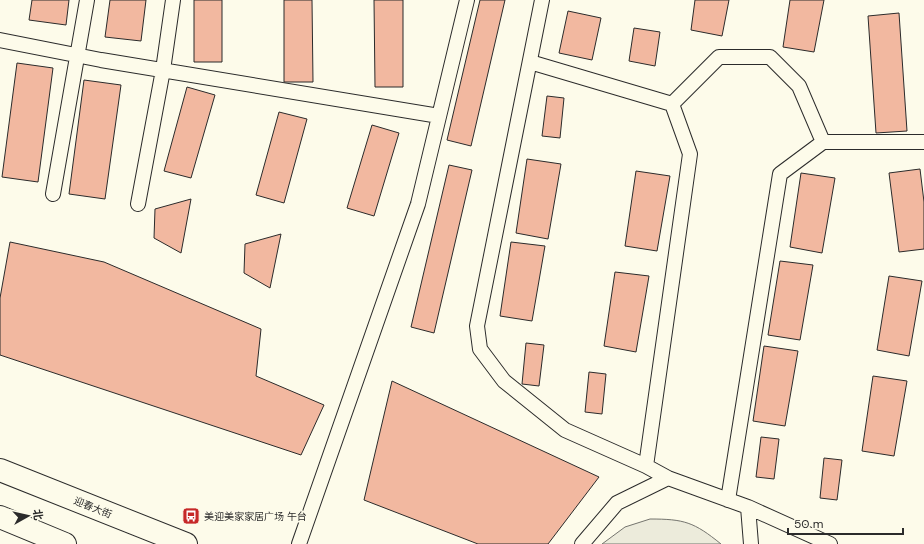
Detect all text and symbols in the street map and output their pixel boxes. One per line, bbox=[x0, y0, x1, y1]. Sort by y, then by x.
street label: 迎春大街 bbox=[72, 494, 114, 521]
north arrow bbox=[8, 496, 48, 536]
bus stop icon: 美迎美家家居广场 午台 bbox=[181, 506, 201, 526]
text: 北 bbox=[30, 508, 46, 521]
place label: 美迎美家家居广场 午台 bbox=[204, 510, 307, 523]
scale bar bbox=[788, 510, 903, 536]
text: 50 m bbox=[794, 516, 823, 532]

